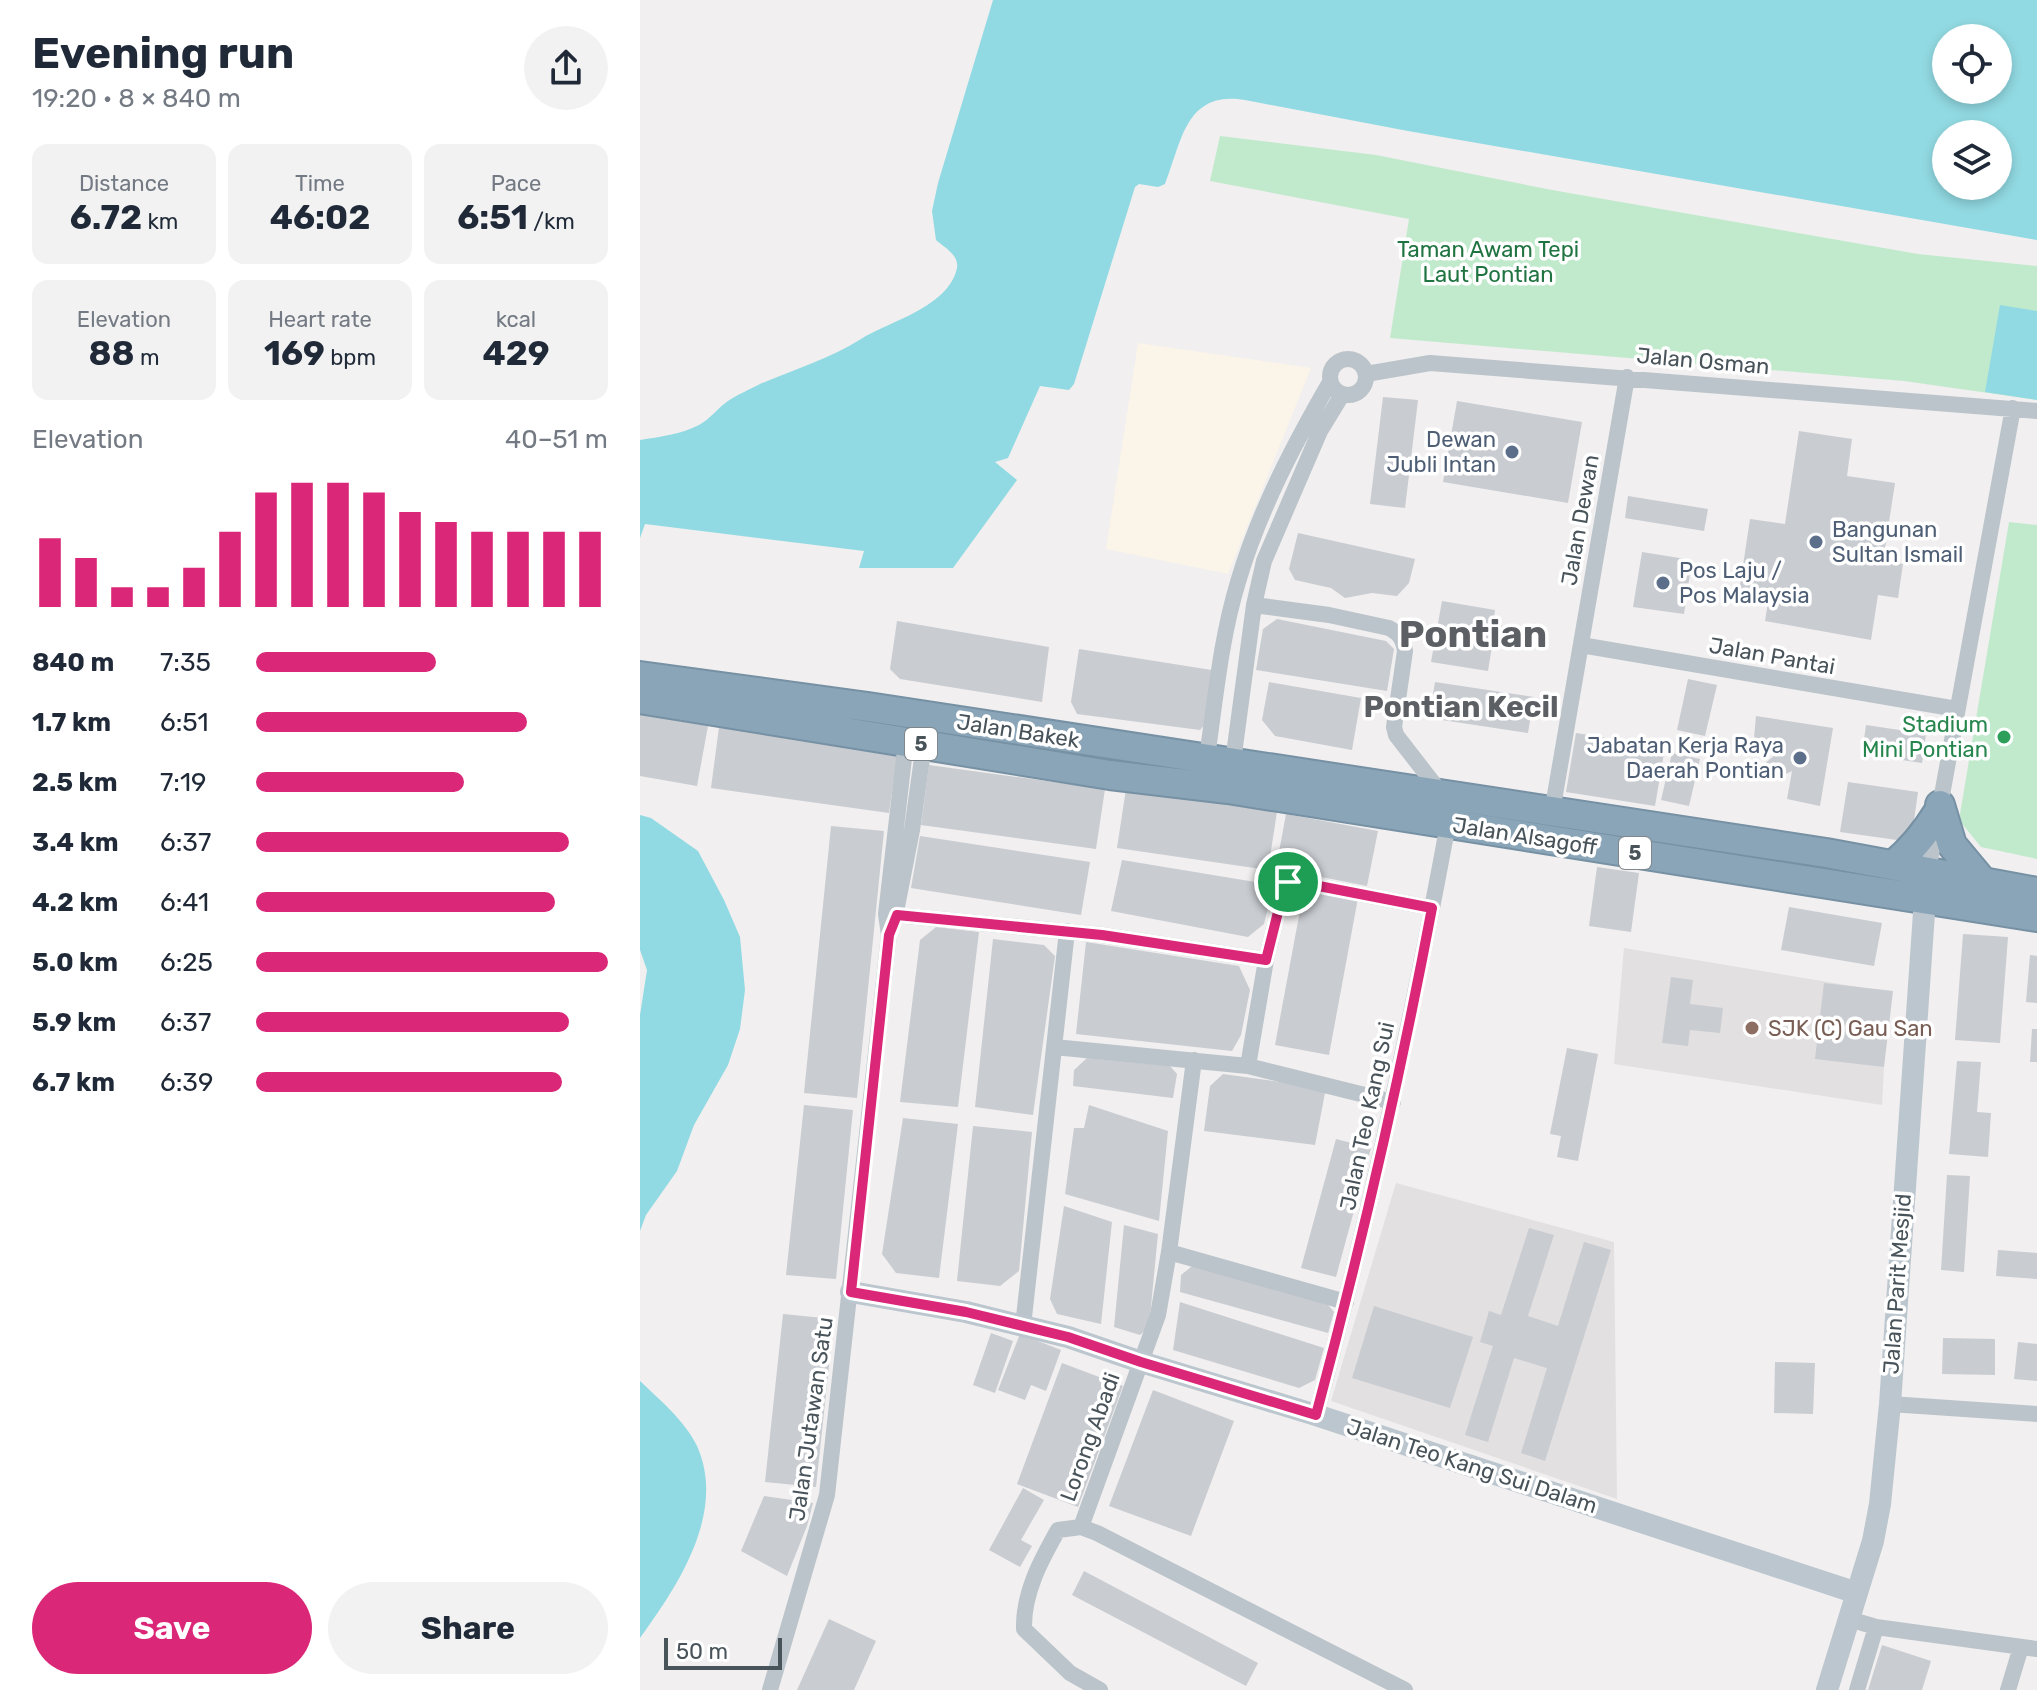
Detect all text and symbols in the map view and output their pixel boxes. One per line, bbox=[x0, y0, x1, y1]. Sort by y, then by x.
map controls bbox=[1932, 24, 2012, 200]
button: locate bbox=[1932, 24, 2012, 104]
button: share bbox=[524, 26, 608, 110]
text: Evening run bbox=[32, 27, 294, 79]
text: 19:20 · 8 × 840 m bbox=[32, 83, 241, 114]
button: layers bbox=[1932, 120, 2012, 200]
text: Distance bbox=[79, 170, 169, 197]
text: Time bbox=[295, 170, 345, 197]
text: Pace bbox=[491, 170, 541, 197]
text: 6.72 bbox=[70, 197, 142, 238]
text: 46:02 bbox=[270, 197, 370, 238]
text: 6:51 bbox=[457, 197, 528, 238]
text: km bbox=[142, 208, 178, 235]
text: /km bbox=[528, 208, 575, 235]
park label: Taman Awam Tepi Laut Pontian bbox=[1397, 236, 1579, 288]
text: Elevation bbox=[77, 306, 171, 333]
text: Heart rate bbox=[268, 306, 372, 333]
text: kcal bbox=[496, 306, 536, 333]
text: 88 bbox=[89, 333, 135, 374]
text: 169 bbox=[264, 333, 325, 374]
text: 429 bbox=[482, 333, 550, 374]
street label: Jalan Osman bbox=[1635, 342, 1771, 380]
text: m bbox=[135, 344, 160, 371]
text: bpm bbox=[325, 344, 376, 371]
text: Elevation bbox=[32, 424, 143, 455]
text: 40–51 m bbox=[505, 424, 608, 455]
place label: Dewan Jubli Intan bbox=[1386, 426, 1496, 478]
marker: Dewan Jubli Intan bbox=[1503, 443, 1521, 461]
street label: Jalan Dewan bbox=[1555, 453, 1605, 587]
place label: Bangunan Sultan Ismail bbox=[1832, 516, 1963, 568]
marker: Bangunan Sultan Ismail bbox=[1807, 533, 1825, 551]
place label: Pos Laju / Pos Malaysia bbox=[1679, 557, 1810, 609]
marker: Pos Laju / Pos Malaysia bbox=[1654, 574, 1672, 592]
district label: Pontian bbox=[1399, 611, 1547, 657]
street label: Jalan Pantai bbox=[1707, 632, 1837, 680]
text: 840 m bbox=[32, 647, 114, 678]
text: 7:35 bbox=[160, 647, 211, 678]
district label: Pontian Kecil bbox=[1363, 689, 1559, 725]
text: 1.7 km bbox=[32, 707, 111, 738]
text: 6:51 bbox=[160, 707, 209, 738]
street label: Jalan Bakek bbox=[955, 708, 1082, 754]
place label: Stadium Mini Pontian bbox=[1862, 711, 1988, 763]
road number: 5 bbox=[905, 728, 937, 760]
marker: Stadium Mini Pontian bbox=[1995, 728, 2013, 746]
place label: Jabatan Kerja Raya Daerah Pontian bbox=[1587, 732, 1784, 784]
marker: Jabatan Kerja Raya Daerah Pontian bbox=[1791, 749, 1809, 767]
text: 2.5 km bbox=[32, 767, 118, 798]
text: 7:19 bbox=[160, 767, 207, 798]
street label: Jalan Alsagoff bbox=[1451, 811, 1600, 861]
text: 3.4 km bbox=[32, 827, 119, 858]
text: 6:37 bbox=[160, 827, 211, 858]
road number: 5 bbox=[1619, 837, 1651, 869]
pin bbox=[1254, 848, 1322, 916]
icon: arrive bbox=[1266, 860, 1310, 904]
text: 4.2 km bbox=[32, 887, 118, 918]
text: 6:41 bbox=[160, 887, 209, 918]
text: 5.0 km bbox=[32, 947, 118, 978]
text: 6:25 bbox=[160, 947, 213, 978]
text: 5.9 km bbox=[32, 1007, 116, 1038]
text: 6:37 bbox=[160, 1007, 211, 1038]
place label: SJK (C) Gau San bbox=[1768, 1015, 1933, 1042]
street label: Jalan Teo Kang Sui bbox=[1334, 1019, 1400, 1213]
marker: SJK (C) Gau San bbox=[1743, 1019, 1761, 1037]
text: 6.7 km bbox=[32, 1067, 115, 1098]
text: 6:39 bbox=[160, 1067, 213, 1098]
street label: Jalan Parit Mesjid bbox=[1877, 1193, 1917, 1375]
street label: Jalan Jutawan Satu bbox=[783, 1315, 839, 1523]
street label: Lorong Abadi bbox=[1054, 1369, 1126, 1505]
street label: Jalan Teo Kang Sui Dalam bbox=[1343, 1413, 1601, 1519]
button: Save bbox=[32, 1582, 312, 1674]
button: Share bbox=[328, 1582, 608, 1674]
scale bar bbox=[664, 1634, 782, 1670]
text: 50 m bbox=[676, 1638, 728, 1665]

